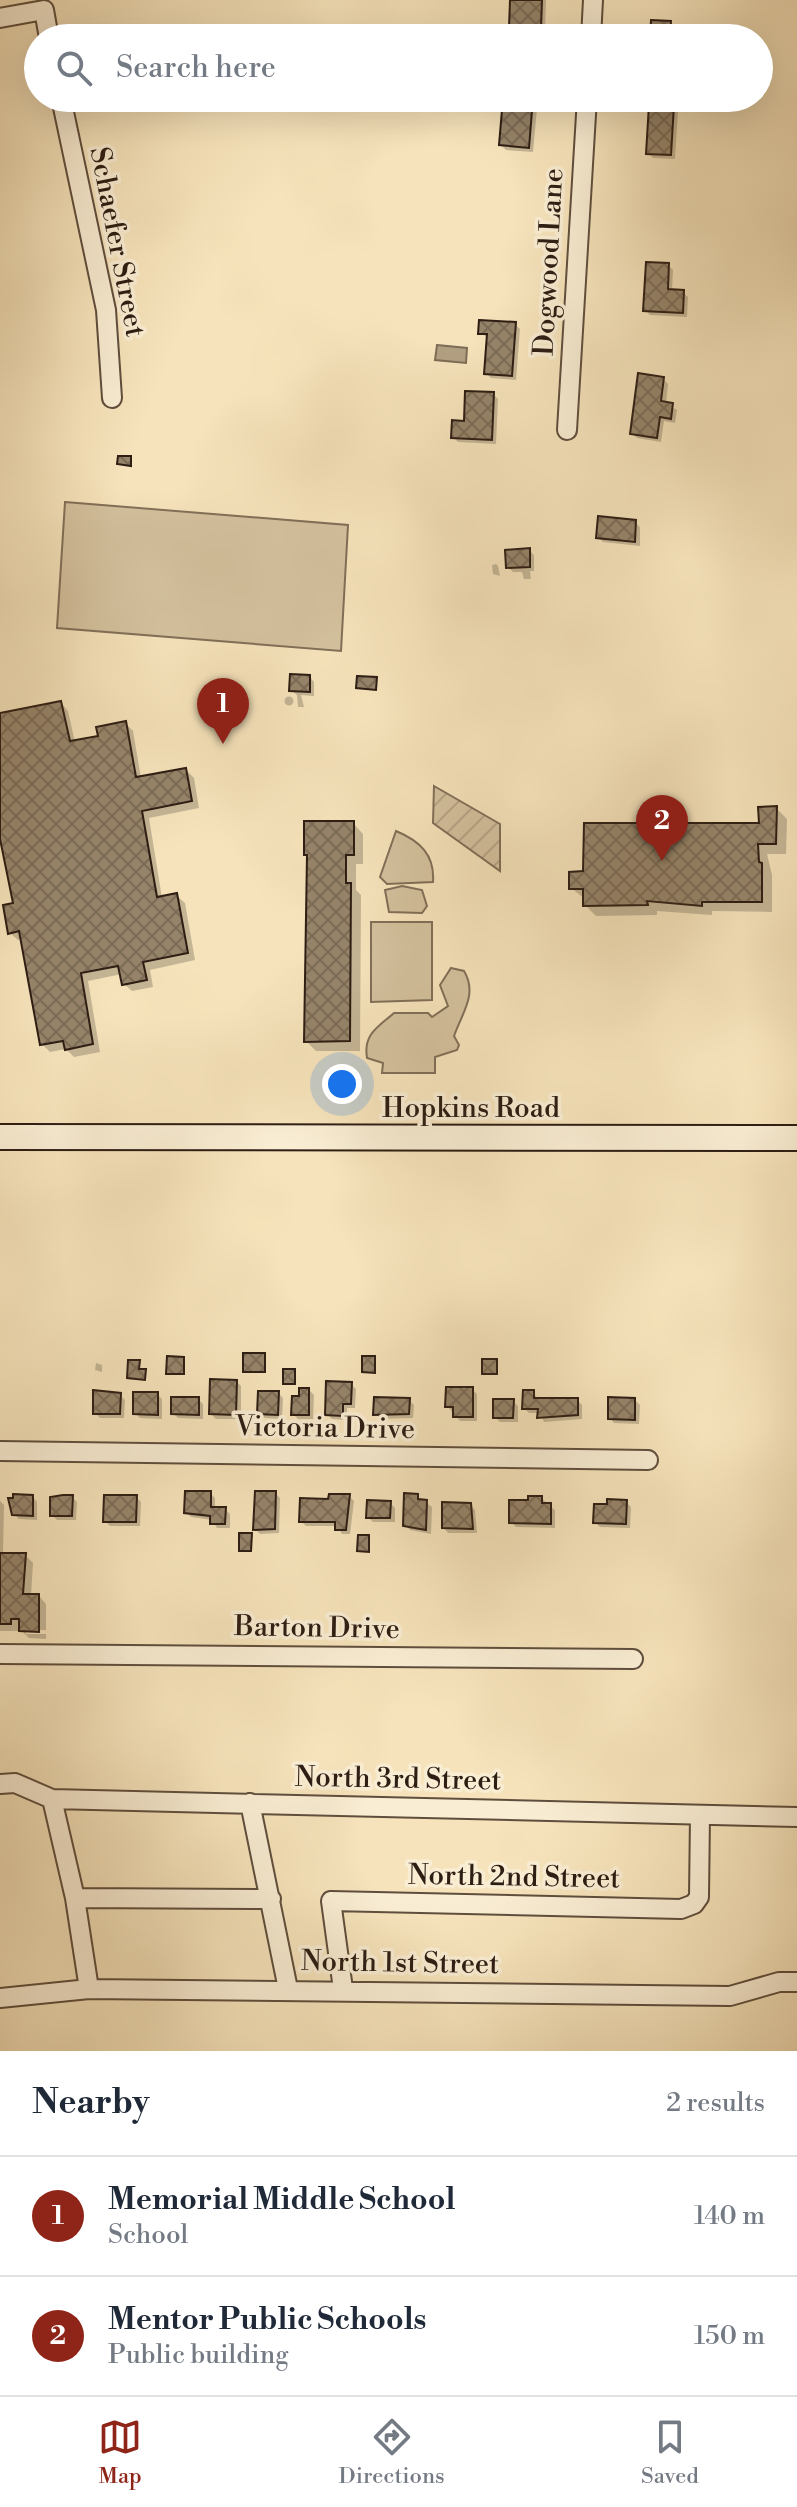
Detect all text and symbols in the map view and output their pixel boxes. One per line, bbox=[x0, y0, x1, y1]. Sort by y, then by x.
search box bbox=[24, 24, 773, 112]
icon: search bbox=[52, 46, 96, 90]
text: Search here bbox=[116, 49, 276, 87]
street label: Schaefer Street bbox=[81, 144, 153, 340]
street label: Dogwood Lane bbox=[527, 167, 571, 357]
pin: 1 bbox=[197, 678, 249, 744]
pin: 2 bbox=[636, 795, 688, 861]
your location bbox=[322, 1064, 362, 1104]
street label: Hopkins Road bbox=[382, 1091, 560, 1126]
street label: Victoria Drive bbox=[234, 1409, 415, 1447]
street label: Barton Drive bbox=[233, 1609, 400, 1647]
street label: North 3rd Street bbox=[294, 1760, 502, 1798]
street label: North 2nd Street bbox=[408, 1858, 620, 1896]
street label: North 1st Street bbox=[301, 1944, 499, 1982]
text: Nearby bbox=[32, 2082, 150, 2124]
text: 2 results bbox=[666, 2087, 765, 2119]
text: Memorial Middle School bbox=[108, 2181, 455, 2219]
text: 1 bbox=[52, 2200, 64, 2232]
text: 140 m bbox=[694, 2200, 765, 2232]
text: School bbox=[108, 2219, 188, 2251]
text: Mentor Public Schools bbox=[108, 2301, 426, 2339]
text: 2 bbox=[50, 2320, 66, 2352]
text: 150 m bbox=[694, 2320, 765, 2352]
text: Public building bbox=[108, 2339, 289, 2371]
tab: Map bbox=[98, 2415, 142, 2490]
tab: Directions bbox=[339, 2415, 445, 2490]
tab: Saved bbox=[641, 2415, 699, 2490]

